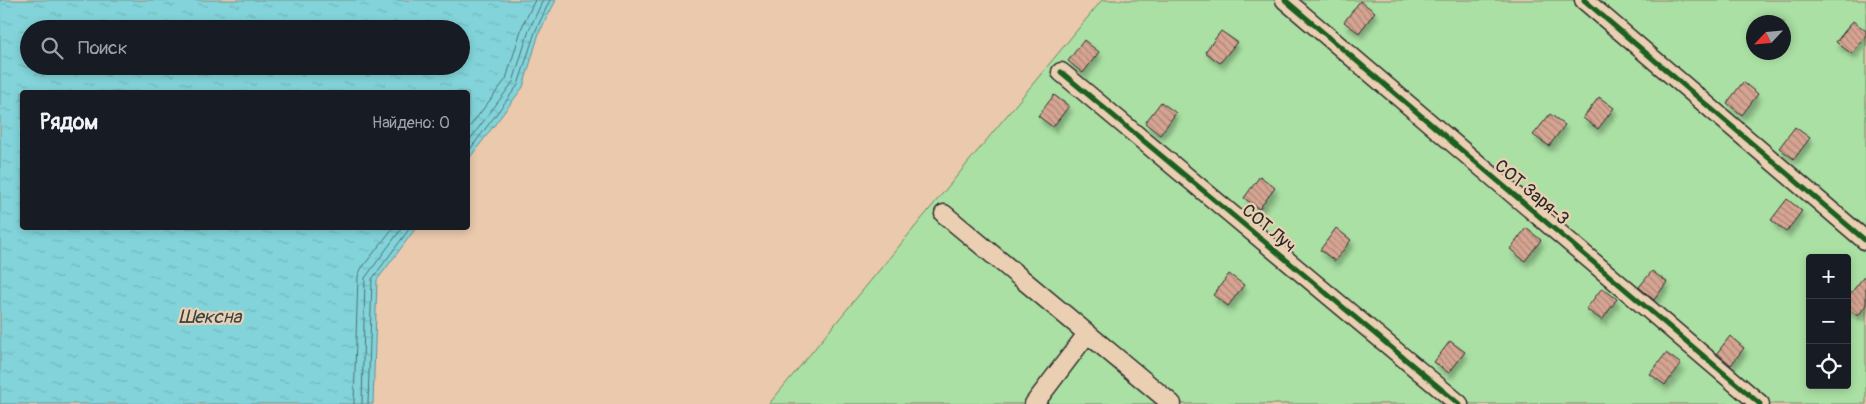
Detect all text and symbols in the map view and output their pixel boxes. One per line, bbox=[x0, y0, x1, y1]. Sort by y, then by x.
north arrow bbox=[1746, 15, 1791, 60]
search box bbox=[20, 20, 470, 75]
icon: search bbox=[38, 34, 66, 62]
text: Поиск bbox=[78, 36, 128, 60]
text: Рядом bbox=[40, 109, 98, 136]
text: Найдено: 0 bbox=[372, 113, 450, 133]
street label: СОТ Заря-3 bbox=[1490, 155, 1574, 230]
street label: СОТ Луч bbox=[1237, 199, 1301, 258]
map controls bbox=[1806, 254, 1851, 389]
button: + bbox=[1806, 254, 1851, 299]
button: − bbox=[1806, 299, 1851, 344]
water label: Шексна bbox=[179, 305, 243, 329]
button: locate bbox=[1806, 344, 1851, 389]

